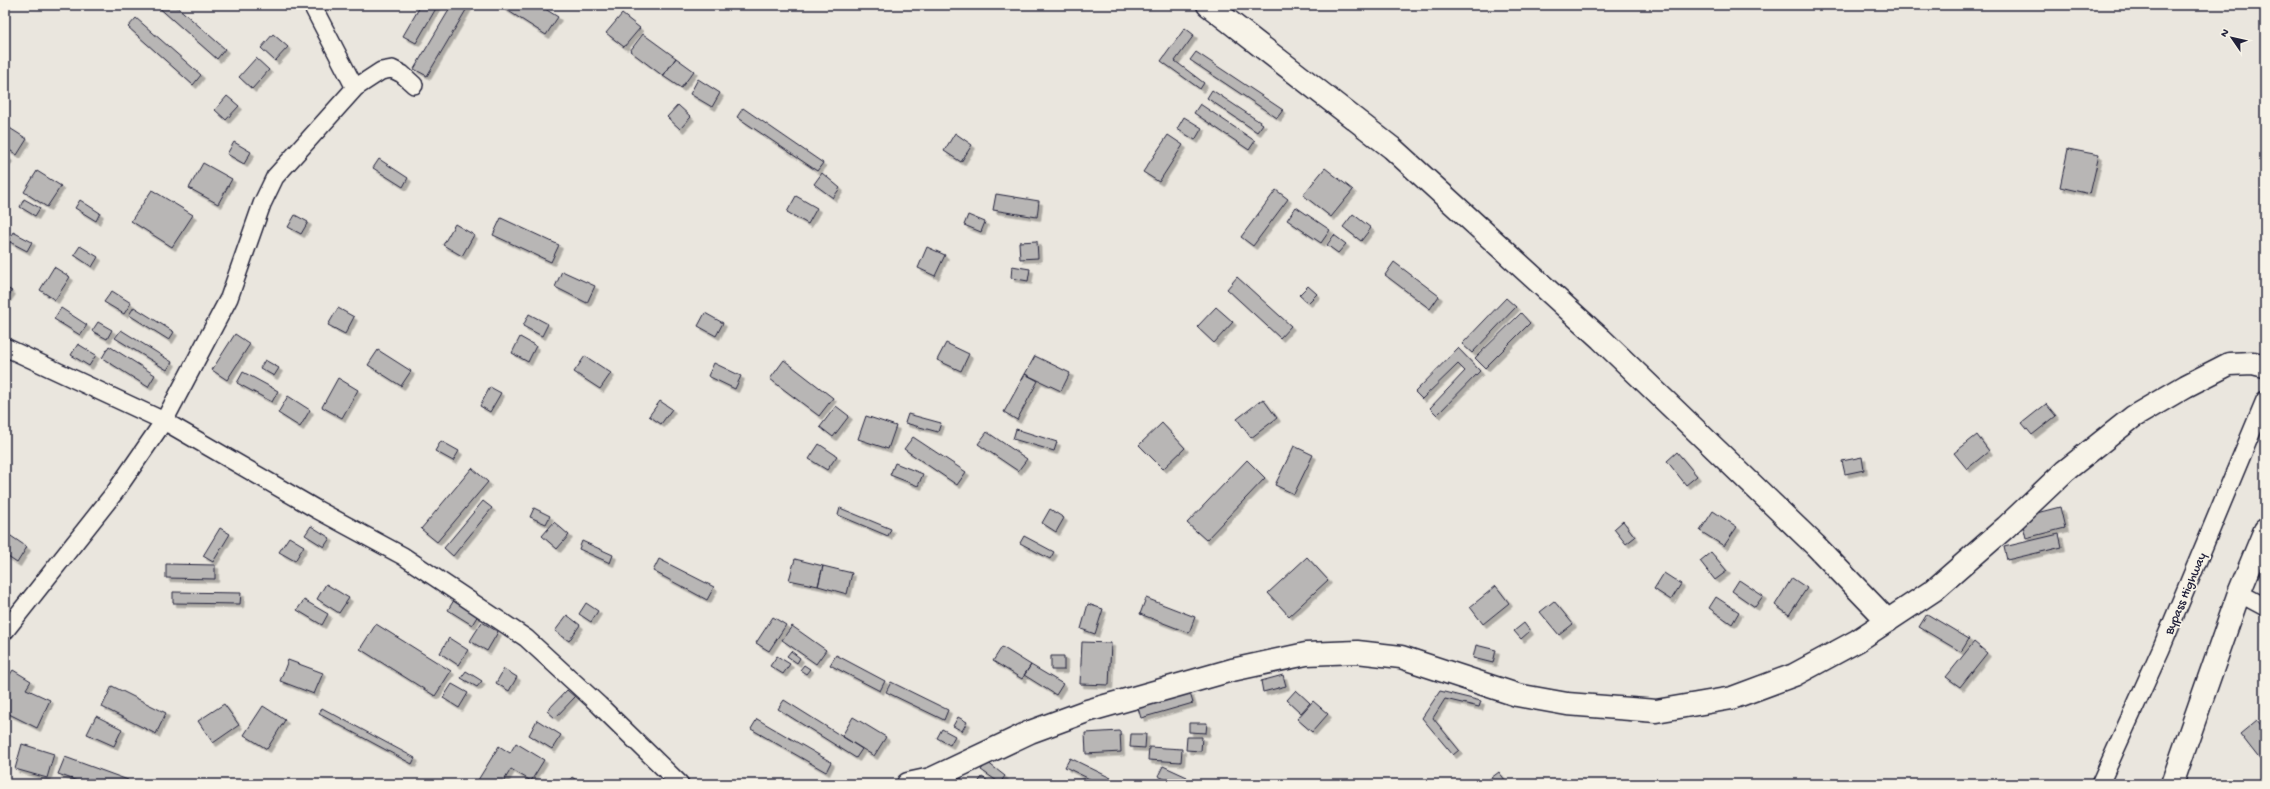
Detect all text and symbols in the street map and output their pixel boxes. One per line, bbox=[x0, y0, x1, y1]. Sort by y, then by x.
north arrow bbox=[2212, 18, 2252, 58]
text: N bbox=[2218, 27, 2232, 40]
street label: Bypass Highway bbox=[2162, 550, 2211, 638]

